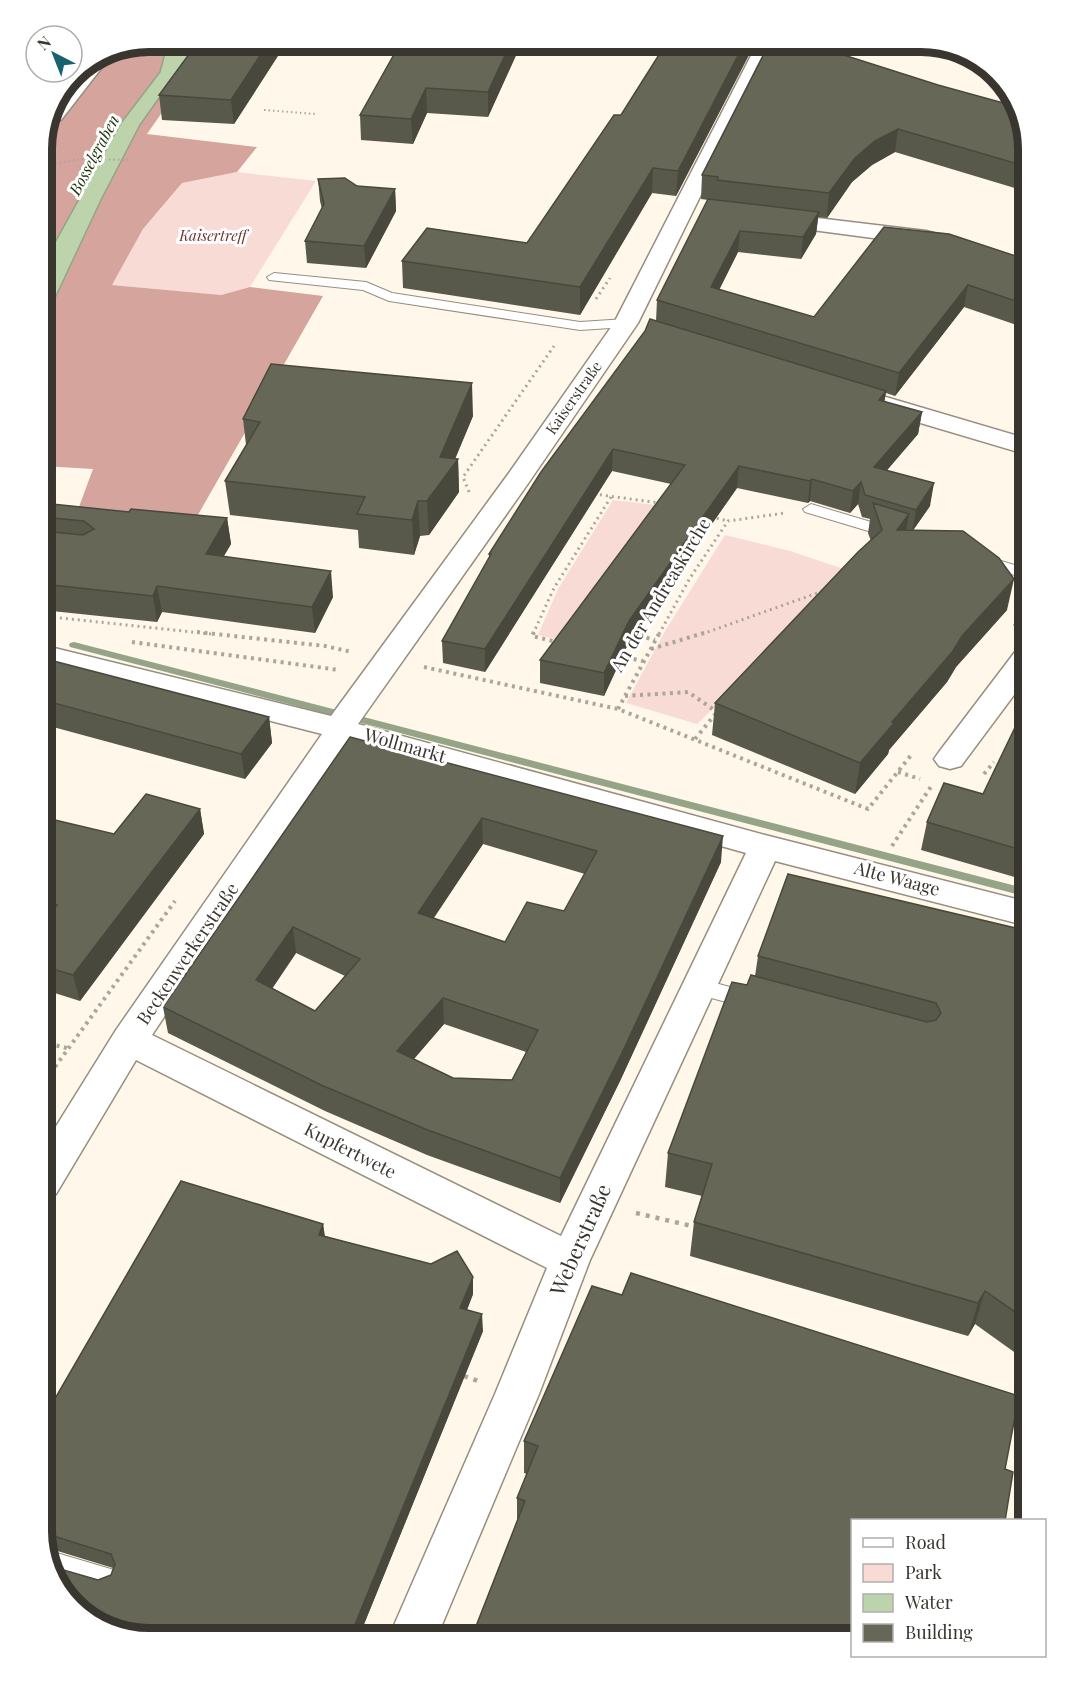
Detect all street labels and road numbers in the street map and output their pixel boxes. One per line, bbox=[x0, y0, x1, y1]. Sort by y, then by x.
street label: Kaiserstraße bbox=[541, 357, 606, 438]
street label: An der Andreaskirche bbox=[604, 513, 716, 677]
street label: Wollmarkt bbox=[361, 722, 450, 768]
street label: Alte Waage bbox=[851, 855, 943, 901]
street label: Beckenwerkerstraße bbox=[131, 878, 244, 1029]
street label: Kupfertwete bbox=[300, 1117, 401, 1184]
street label: Weberstraße bbox=[542, 1179, 616, 1300]

